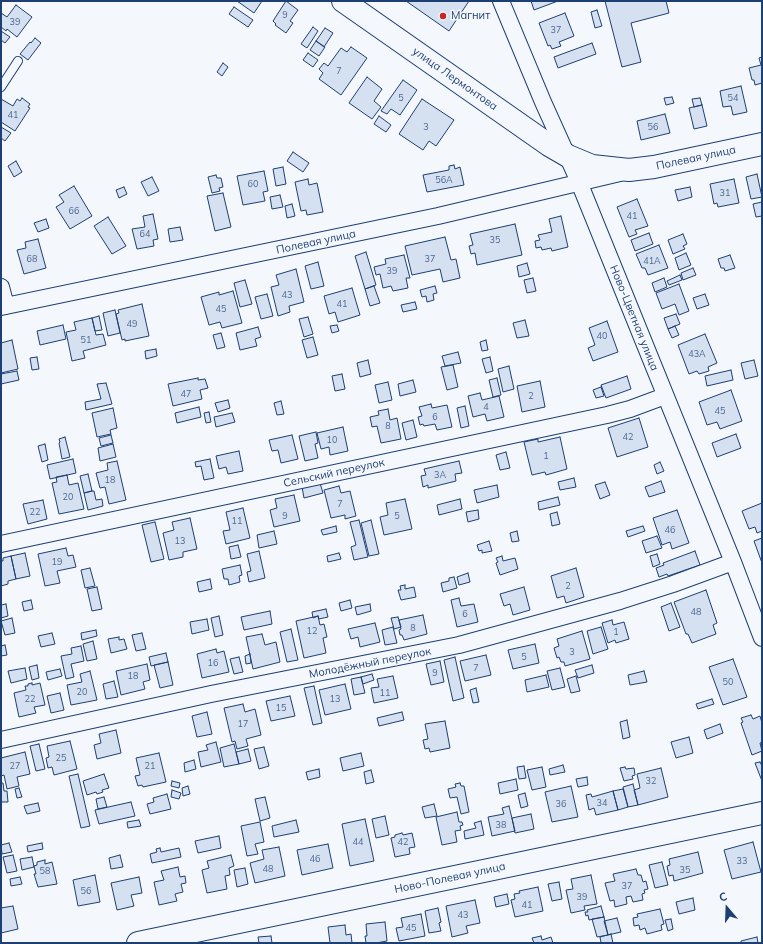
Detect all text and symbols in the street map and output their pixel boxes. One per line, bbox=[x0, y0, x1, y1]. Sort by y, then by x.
place label: Магнит bbox=[451, 9, 490, 23]
house number: 9 bbox=[282, 10, 288, 20]
marker: Магнит bbox=[438, 11, 448, 21]
house number: 39 bbox=[10, 17, 20, 27]
house number: 37 bbox=[551, 25, 561, 35]
street label: улица Лермонтова bbox=[410, 45, 500, 113]
house number: 7 bbox=[336, 66, 342, 76]
house number: 5 bbox=[398, 93, 404, 103]
house number: 54 bbox=[728, 93, 738, 103]
house number: 41 bbox=[8, 110, 18, 120]
house number: 3 bbox=[423, 122, 429, 132]
house number: 56 bbox=[648, 122, 658, 132]
street label: Полевая улица bbox=[655, 143, 737, 173]
house number: 56А bbox=[435, 175, 453, 185]
house number: 60 bbox=[248, 179, 258, 189]
house number: 31 bbox=[720, 188, 730, 198]
house number: 66 bbox=[69, 206, 79, 216]
house number: 41 bbox=[627, 211, 637, 221]
street label: Полевая улица bbox=[275, 227, 357, 257]
house number: 64 bbox=[140, 229, 150, 239]
house number: 35 bbox=[490, 235, 500, 245]
house number: 68 bbox=[27, 254, 37, 264]
house number: 37 bbox=[425, 254, 435, 264]
house number: 41А bbox=[643, 256, 661, 266]
street label: Ново-Цветная улица bbox=[607, 263, 661, 373]
house number: 39 bbox=[387, 266, 397, 276]
house number: 43 bbox=[282, 290, 292, 300]
house number: 41 bbox=[337, 299, 347, 309]
house number: 45 bbox=[216, 304, 226, 314]
house number: 49 bbox=[127, 319, 137, 329]
house number: 40 bbox=[597, 331, 607, 341]
house number: 51 bbox=[81, 335, 91, 345]
house number: 43А bbox=[688, 349, 706, 359]
house number: 47 bbox=[181, 389, 191, 399]
house number: 2 bbox=[528, 391, 534, 401]
house number: 4 bbox=[483, 402, 489, 412]
house number: 45 bbox=[715, 406, 725, 416]
house number: 6 bbox=[432, 412, 438, 422]
house number: 8 bbox=[385, 421, 391, 431]
house number: 42 bbox=[623, 432, 633, 442]
house number: 10 bbox=[327, 435, 337, 445]
house number: 1 bbox=[543, 451, 549, 461]
street label: Сельский переулок bbox=[282, 456, 386, 490]
house number: 3А bbox=[434, 470, 446, 480]
house number: 18 bbox=[105, 475, 115, 485]
house number: 20 bbox=[63, 492, 73, 502]
house number: 7 bbox=[337, 499, 343, 509]
house number: 22 bbox=[30, 507, 40, 517]
house number: 9 bbox=[282, 511, 288, 521]
house number: 5 bbox=[394, 511, 400, 521]
house number: 11 bbox=[232, 516, 242, 526]
house number: 46 bbox=[665, 525, 675, 535]
house number: 13 bbox=[175, 536, 185, 546]
house number: 19 bbox=[52, 557, 62, 567]
house number: 2 bbox=[565, 581, 571, 591]
house number: 48 bbox=[691, 607, 701, 617]
house number: 6 bbox=[462, 609, 468, 619]
house number: 8 bbox=[410, 623, 416, 633]
house number: 12 bbox=[307, 626, 317, 636]
house number: 1 bbox=[613, 627, 619, 637]
street label: Молодёжный переулок bbox=[308, 645, 432, 681]
house number: 3 bbox=[569, 647, 575, 657]
house number: 5 bbox=[521, 652, 527, 662]
house number: 16 bbox=[208, 658, 218, 668]
house number: 7 bbox=[473, 663, 479, 673]
house number: 9 bbox=[432, 668, 438, 678]
house number: 18 bbox=[128, 671, 138, 681]
house number: 50 bbox=[723, 677, 733, 687]
house number: 20 bbox=[77, 687, 87, 697]
house number: 11 bbox=[380, 688, 390, 698]
house number: 22 bbox=[25, 694, 35, 704]
house number: 13 bbox=[330, 694, 340, 704]
house number: 15 bbox=[276, 703, 286, 713]
house number: 17 bbox=[238, 719, 248, 729]
house number: 25 bbox=[56, 753, 66, 763]
house number: 27 bbox=[10, 761, 20, 771]
house number: 21 bbox=[145, 761, 155, 771]
house number: 32 bbox=[646, 776, 656, 786]
house number: 34 bbox=[597, 798, 607, 808]
house number: 36 bbox=[556, 799, 566, 809]
house number: 38 bbox=[496, 820, 506, 830]
house number: 44 bbox=[353, 837, 363, 847]
house number: 42 bbox=[398, 837, 408, 847]
house number: 46 bbox=[310, 854, 320, 864]
house number: 33 bbox=[737, 856, 747, 866]
street label: Ново-Полевая улица bbox=[393, 860, 507, 896]
house number: 48 bbox=[263, 864, 273, 874]
house number: 35 bbox=[680, 865, 690, 875]
house number: 58 bbox=[40, 866, 50, 876]
house number: 37 bbox=[622, 881, 632, 891]
house number: 56 bbox=[81, 886, 91, 896]
north arrow bbox=[707, 888, 747, 928]
text: С bbox=[717, 889, 729, 905]
house number: 39 bbox=[577, 892, 587, 902]
house number: 41 bbox=[522, 900, 532, 910]
house number: 43 bbox=[458, 910, 468, 920]
house number: 45 bbox=[406, 923, 416, 933]

